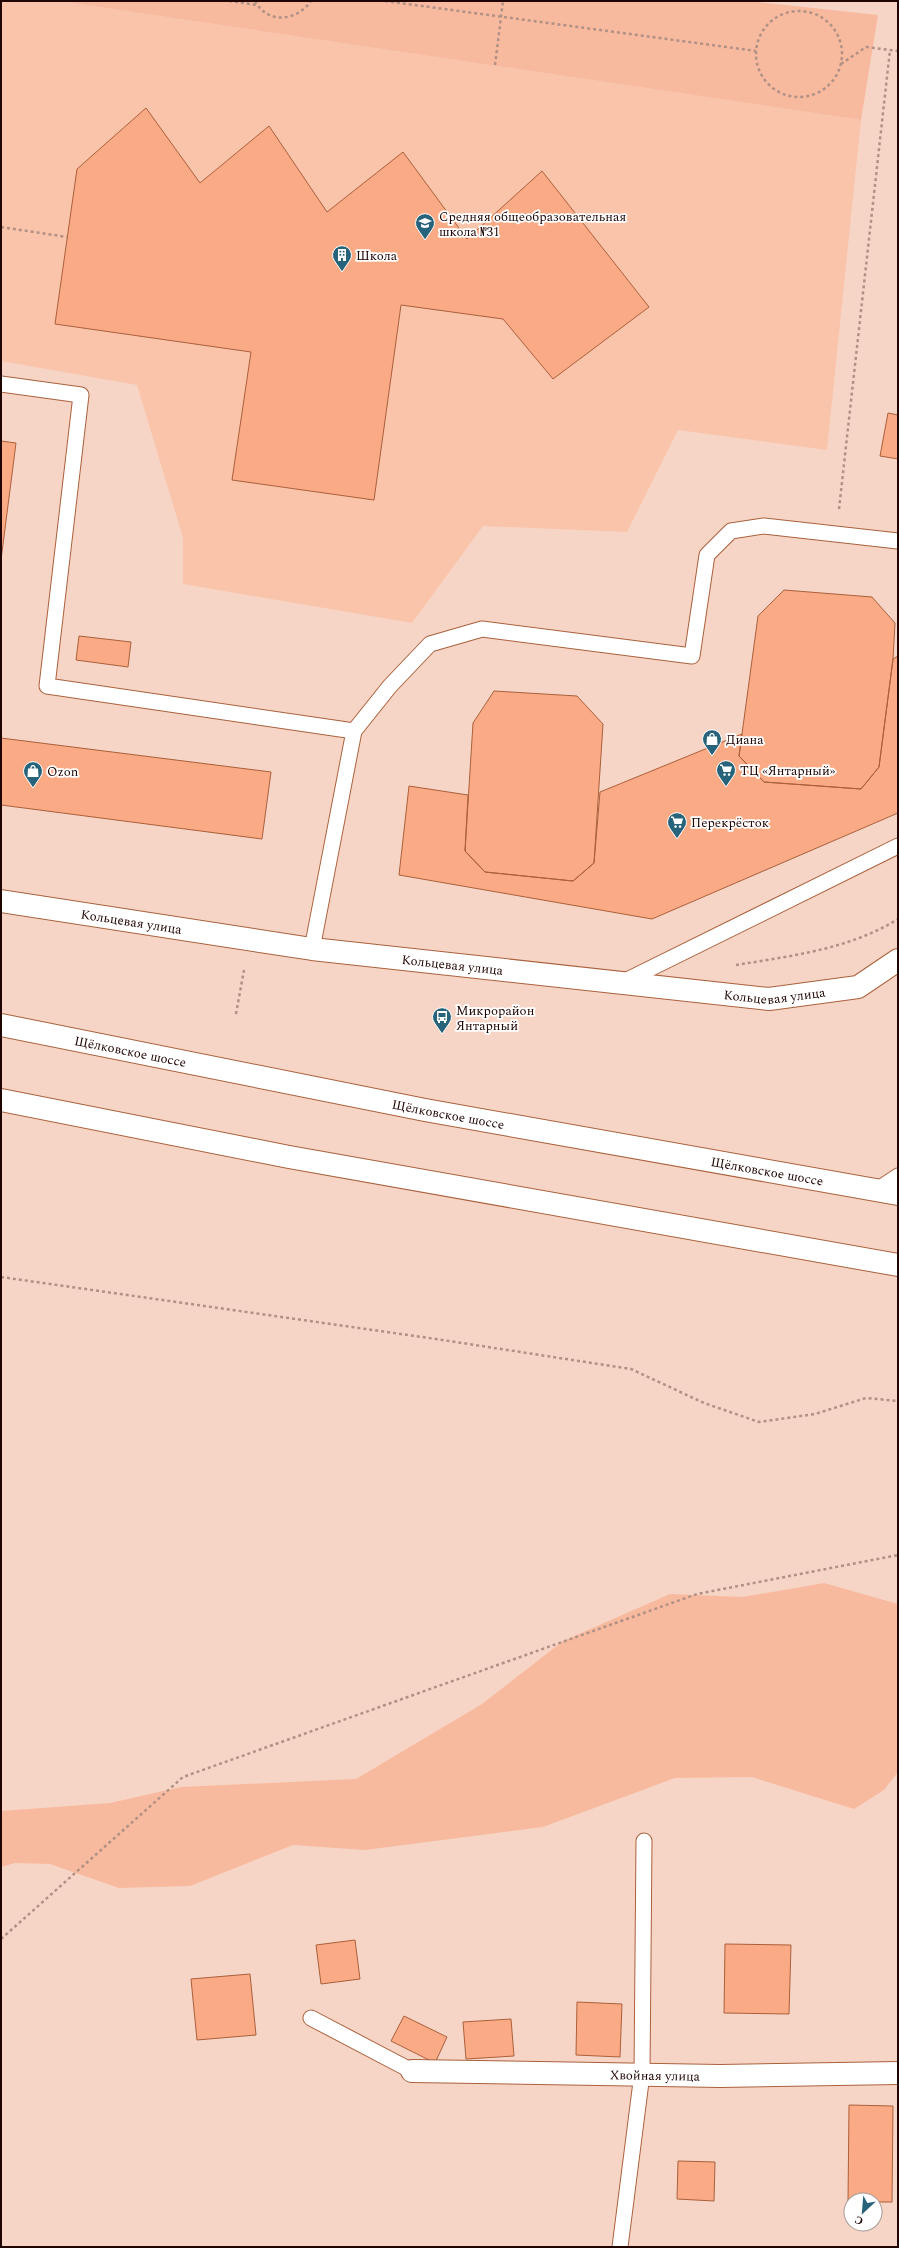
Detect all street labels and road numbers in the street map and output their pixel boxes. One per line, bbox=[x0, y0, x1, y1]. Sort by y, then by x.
street label: Кольцевая улица bbox=[79, 904, 184, 940]
street label: Кольцевая улица bbox=[401, 950, 505, 981]
street label: Кольцевая улица bbox=[723, 982, 827, 1010]
street label: Щёлковское шоссе bbox=[72, 1031, 188, 1073]
street label: Щёлковское шоссе bbox=[390, 1095, 506, 1135]
street label: Щёлковское шоссе bbox=[709, 1152, 825, 1192]
street label: Хвойная улица bbox=[610, 2065, 701, 2087]

